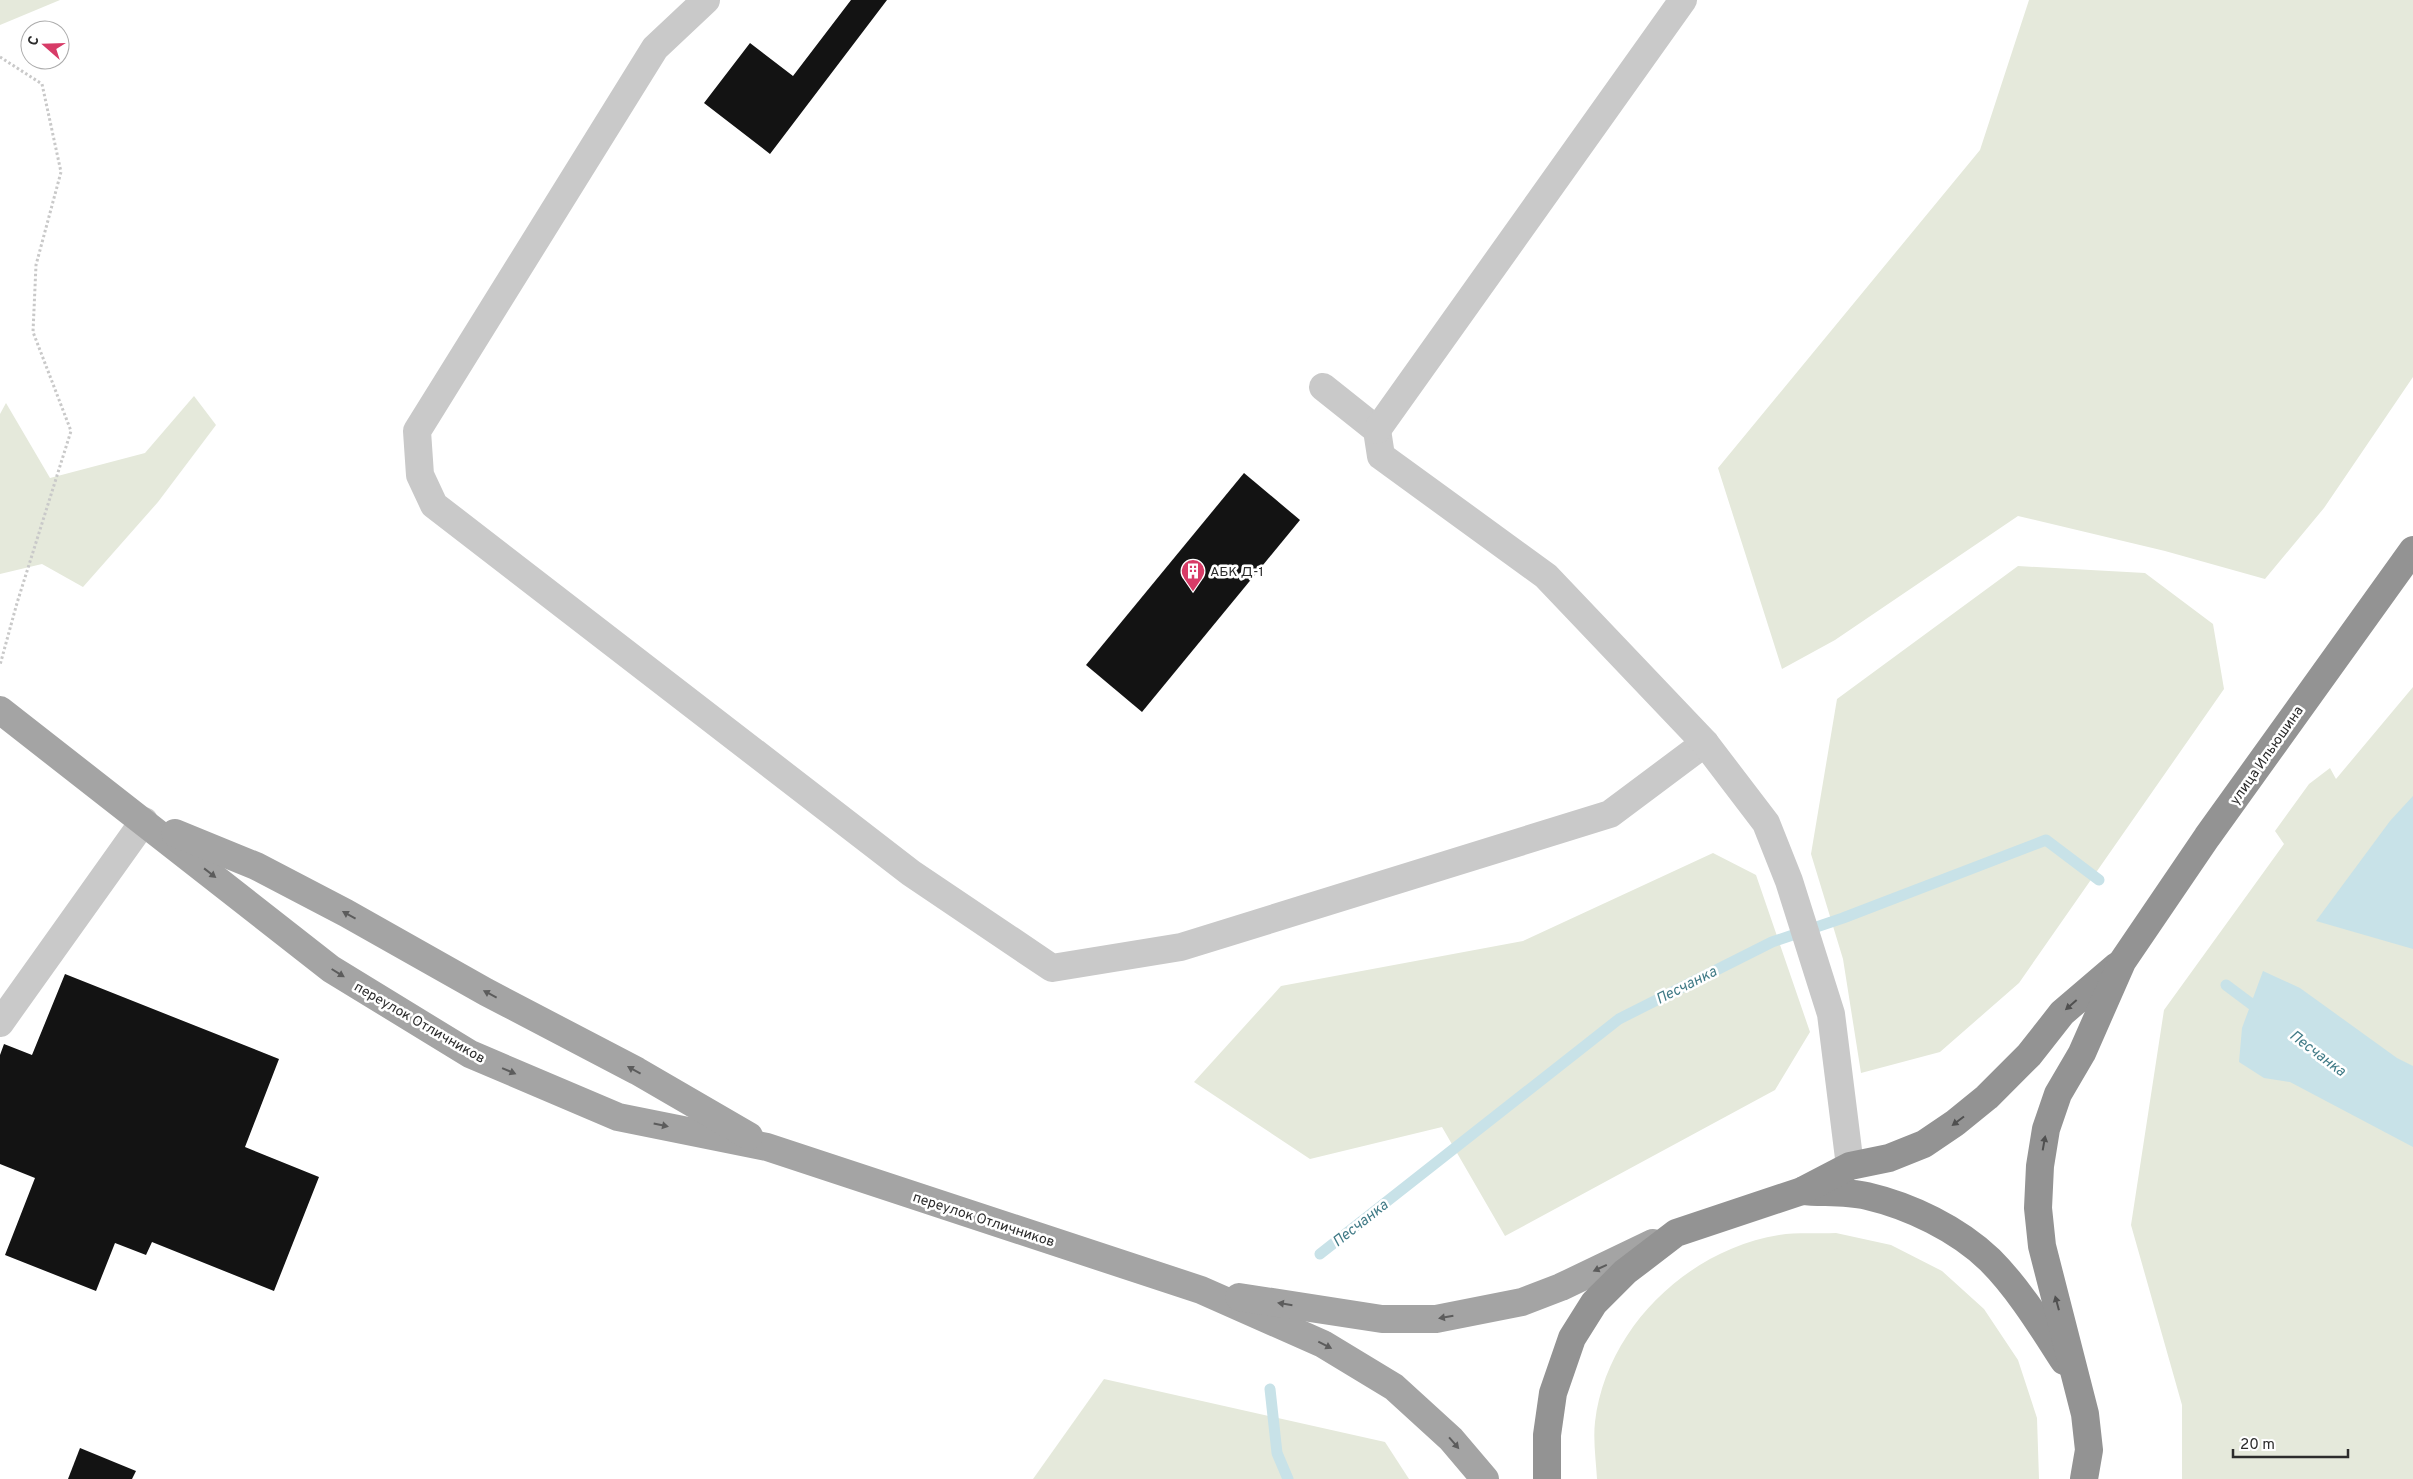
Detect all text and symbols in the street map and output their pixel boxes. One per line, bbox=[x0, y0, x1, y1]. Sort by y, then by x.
north arrow bbox=[20, 20, 70, 70]
text: С bbox=[25, 34, 44, 48]
building icon: АБК Д-1 bbox=[1180, 558, 1206, 592]
place label: АБК Д-1 bbox=[1210, 564, 1264, 581]
street label: улица Ильюшина bbox=[2227, 703, 2308, 809]
one-way arrow bbox=[203, 867, 216, 878]
one-way arrow bbox=[342, 910, 355, 919]
water label: Песчанка bbox=[1653, 963, 1720, 1010]
one-way arrow bbox=[331, 968, 344, 977]
street label: переулок Отличников bbox=[351, 979, 488, 1068]
one-way arrow bbox=[483, 990, 498, 998]
one-way arrow bbox=[2066, 999, 2078, 1011]
water label: Песчанка bbox=[2285, 1027, 2349, 1082]
one-way arrow bbox=[628, 1065, 641, 1074]
one-way arrow bbox=[502, 1067, 516, 1075]
one-way arrow bbox=[1952, 1115, 1965, 1126]
one-way arrow bbox=[653, 1122, 669, 1130]
one-way arrow bbox=[2040, 1134, 2048, 1150]
street label: переулок Отличников bbox=[910, 1189, 1057, 1251]
water label: Песчанка bbox=[1329, 1196, 1393, 1252]
one-way arrow bbox=[1593, 1265, 1607, 1273]
one-way arrow bbox=[2052, 1295, 2060, 1310]
one-way arrow bbox=[1276, 1300, 1292, 1308]
one-way arrow bbox=[1438, 1314, 1454, 1322]
one-way arrow bbox=[1318, 1341, 1332, 1349]
scale bar bbox=[2233, 1426, 2348, 1458]
one-way arrow bbox=[1448, 1436, 1460, 1448]
text: 20 m bbox=[2240, 1436, 2275, 1455]

